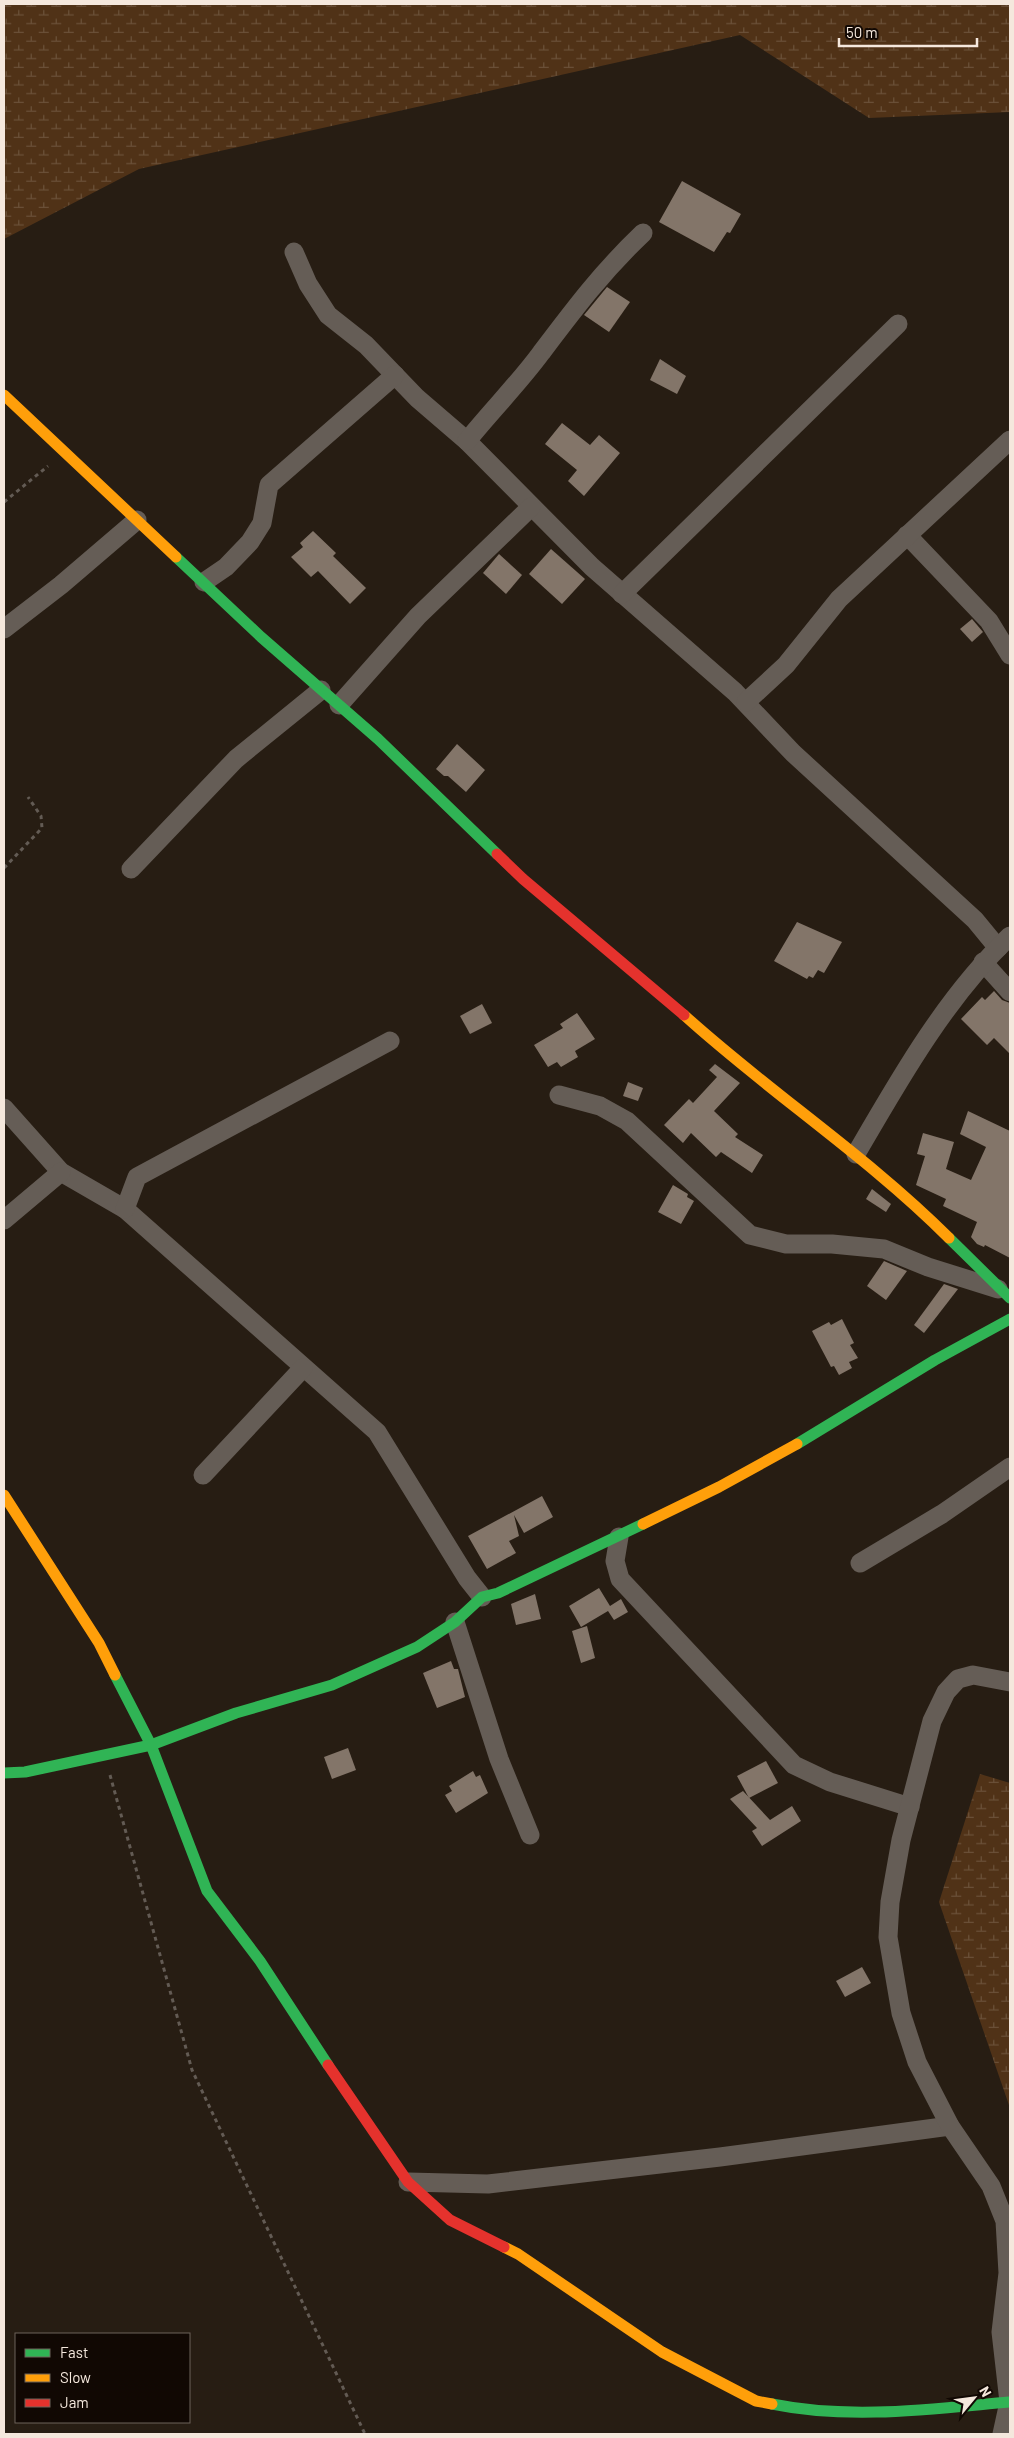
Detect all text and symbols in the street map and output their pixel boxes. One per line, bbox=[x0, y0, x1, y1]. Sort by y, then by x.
scale bar bbox=[839, 15, 976, 47]
text: 50 m bbox=[846, 23, 878, 41]
legend bbox=[15, 2333, 190, 2423]
text: Fast bbox=[60, 2343, 88, 2361]
text: Slow bbox=[60, 2368, 91, 2386]
north arrow bbox=[949, 2373, 999, 2423]
text: N bbox=[976, 2383, 995, 2400]
text: Jam bbox=[60, 2393, 89, 2411]

